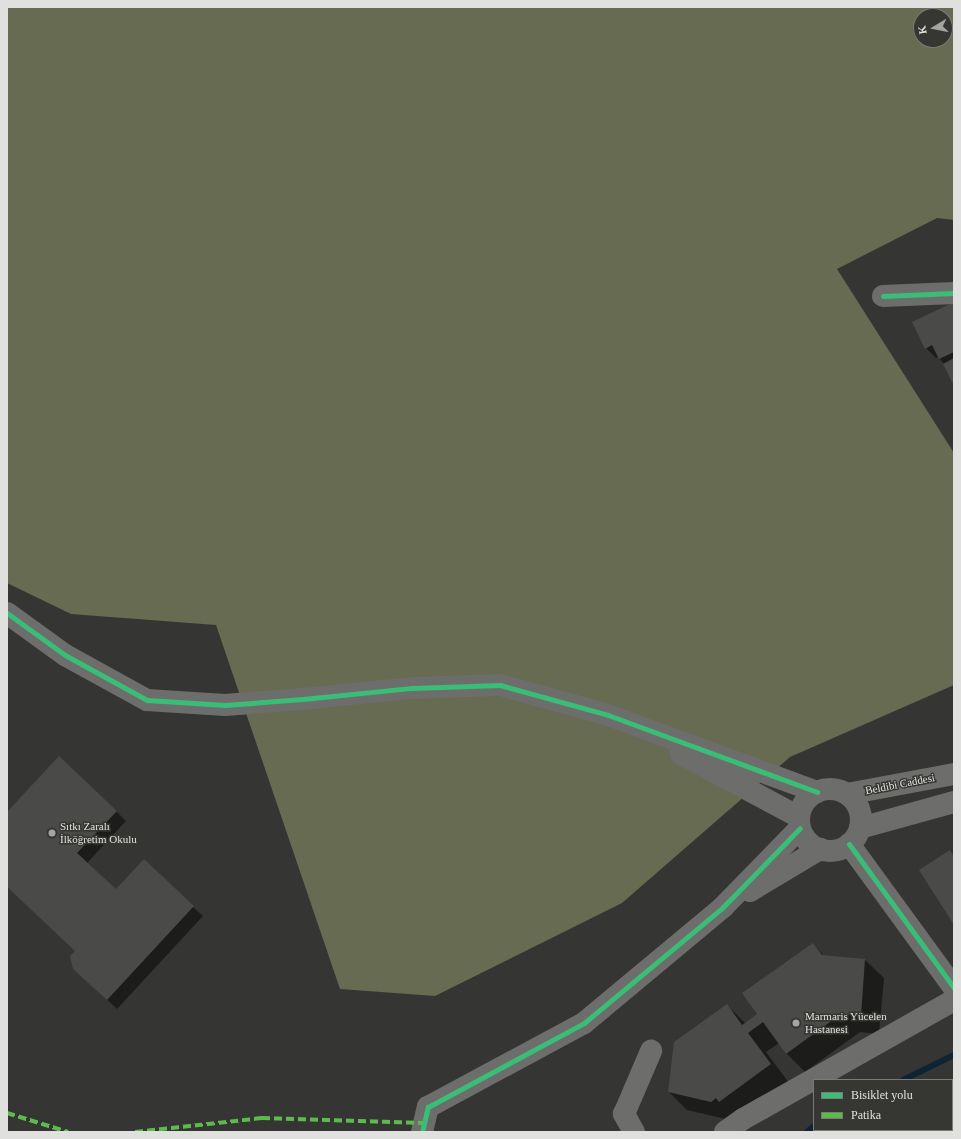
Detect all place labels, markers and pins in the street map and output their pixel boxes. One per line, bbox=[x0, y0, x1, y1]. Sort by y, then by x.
place label: Sıtkı Zaralı İlköğretim Okulu bbox=[60, 820, 137, 846]
marker: Sıtkı Zaralı İlköğretim Okulu bbox=[47, 828, 57, 838]
place label: Marmaris Yücelen Hastanesi bbox=[805, 1010, 887, 1036]
marker: Marmaris Yücelen Hastanesi bbox=[790, 1017, 802, 1029]

